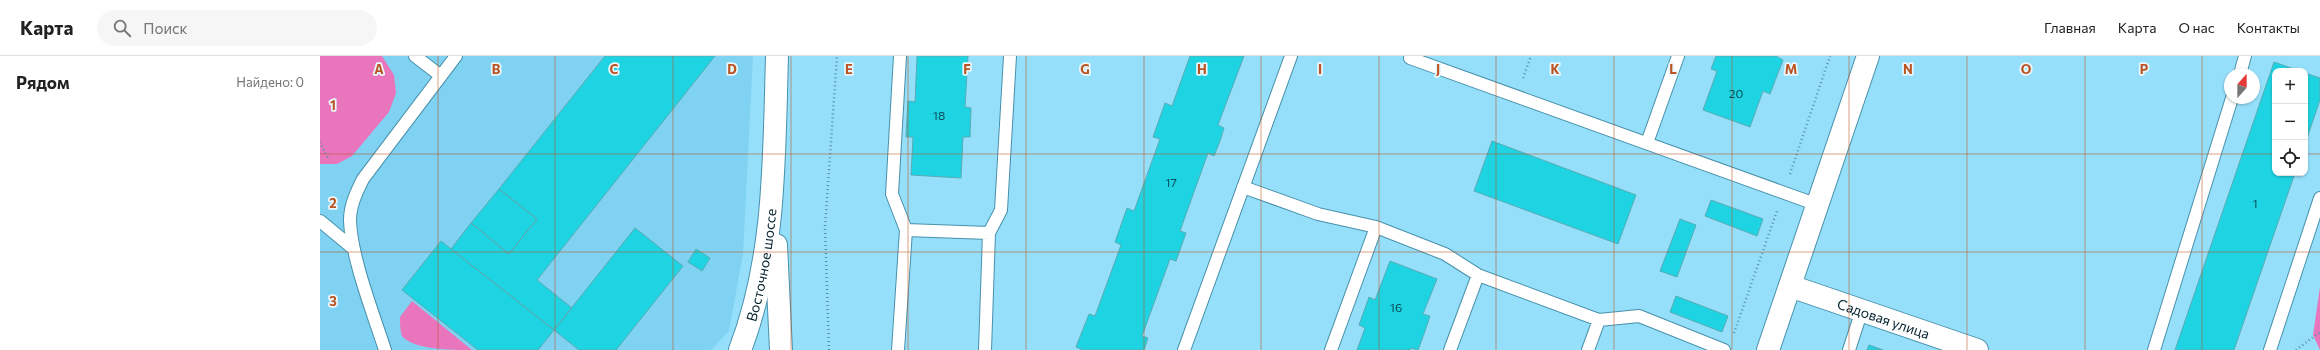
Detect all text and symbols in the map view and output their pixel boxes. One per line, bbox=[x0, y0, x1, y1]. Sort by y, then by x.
search box bbox=[97, 10, 377, 46]
text: Карта bbox=[20, 16, 73, 39]
icon: search bbox=[111, 17, 133, 39]
text: Поиск bbox=[143, 19, 188, 37]
text: Главная bbox=[2044, 19, 2096, 36]
text: Карта bbox=[2118, 19, 2156, 36]
text: О нас bbox=[2178, 19, 2215, 36]
text: Контакты bbox=[2237, 19, 2300, 36]
text: A bbox=[374, 61, 384, 77]
text: B bbox=[492, 61, 501, 77]
text: C bbox=[610, 61, 619, 77]
text: D bbox=[727, 61, 737, 77]
text: E bbox=[845, 61, 853, 77]
text: F bbox=[963, 61, 971, 77]
text: G bbox=[1080, 61, 1090, 77]
text: H bbox=[1197, 61, 1207, 77]
text: I bbox=[1318, 61, 1322, 77]
text: J bbox=[1436, 61, 1440, 77]
text: K bbox=[1550, 61, 1560, 77]
text: L bbox=[1669, 61, 1677, 77]
text: M bbox=[1785, 61, 1797, 77]
text: N bbox=[1903, 61, 1913, 77]
text: O bbox=[2021, 61, 2032, 77]
text: P bbox=[2140, 61, 2149, 77]
north arrow bbox=[2224, 68, 2260, 104]
map controls bbox=[2272, 68, 2308, 176]
button: + bbox=[2272, 68, 2308, 104]
text: Рядом bbox=[16, 72, 70, 93]
text: Найдено: 0 bbox=[236, 74, 304, 90]
house number: 20 bbox=[1729, 86, 1743, 100]
text: 1 bbox=[330, 97, 336, 113]
button: − bbox=[2272, 104, 2308, 140]
house number: 18 bbox=[933, 108, 945, 122]
button: locate bbox=[2272, 140, 2308, 176]
house number: 17 bbox=[1165, 175, 1177, 189]
text: 2 bbox=[329, 195, 337, 211]
house number: 1 bbox=[2252, 196, 2258, 210]
street label: Восточное шоссе bbox=[742, 208, 779, 323]
text: 3 bbox=[329, 293, 337, 309]
street label: Садовая улица bbox=[1835, 294, 1932, 342]
house number: 16 bbox=[1390, 300, 1402, 314]

